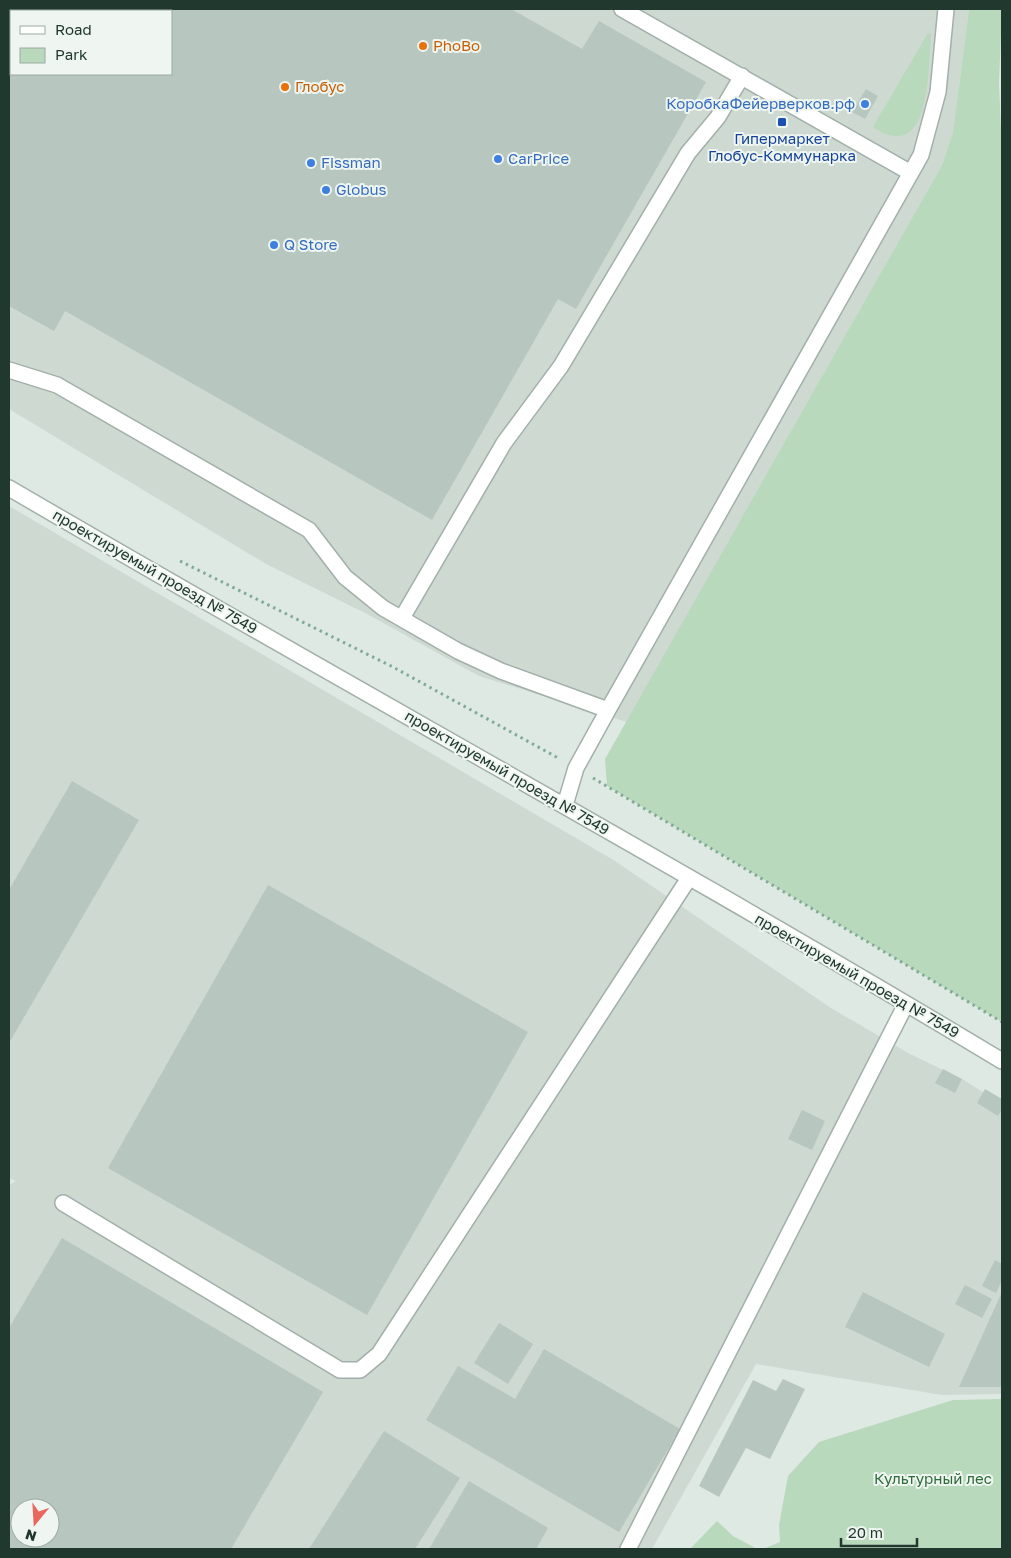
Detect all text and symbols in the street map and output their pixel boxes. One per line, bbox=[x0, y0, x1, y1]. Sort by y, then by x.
legend bbox=[10, 10, 172, 75]
text: Road bbox=[55, 20, 92, 38]
place label: PhoBo bbox=[433, 36, 480, 54]
marker: PhoBo bbox=[417, 40, 429, 52]
text: Park bbox=[55, 45, 88, 63]
place label: Глобус bbox=[295, 77, 344, 95]
marker: Глобус bbox=[279, 81, 291, 93]
place label: КоробкаФейерверков.рф bbox=[666, 94, 855, 112]
marker: КоробкаФейерверков.рф bbox=[859, 98, 871, 110]
marker: Гипермаркет Глобус-Коммунарка bbox=[776, 116, 788, 128]
place label: Гипермаркет Глобус-Коммунарка bbox=[708, 129, 856, 164]
place label: CarPrice bbox=[508, 149, 569, 167]
place label: Fissman bbox=[321, 153, 381, 171]
marker: CarPrice bbox=[492, 153, 504, 165]
marker: Fissman bbox=[305, 157, 317, 169]
place label: Globus bbox=[336, 180, 387, 198]
marker: Globus bbox=[320, 184, 332, 196]
place label: Q Store bbox=[284, 235, 338, 253]
marker: Q Store bbox=[268, 239, 280, 251]
street label: проектируемый проезд № 7549 bbox=[50, 505, 261, 637]
street label: проектируемый проезд № 7549 bbox=[402, 706, 613, 838]
street label: проектируемый проезд № 7549 bbox=[752, 909, 963, 1041]
park label: Культурный лес bbox=[874, 1469, 992, 1487]
north arrow bbox=[10, 1498, 60, 1548]
scale bar bbox=[841, 1516, 917, 1548]
text: 20 m bbox=[848, 1523, 883, 1541]
text: N bbox=[23, 1526, 39, 1546]

